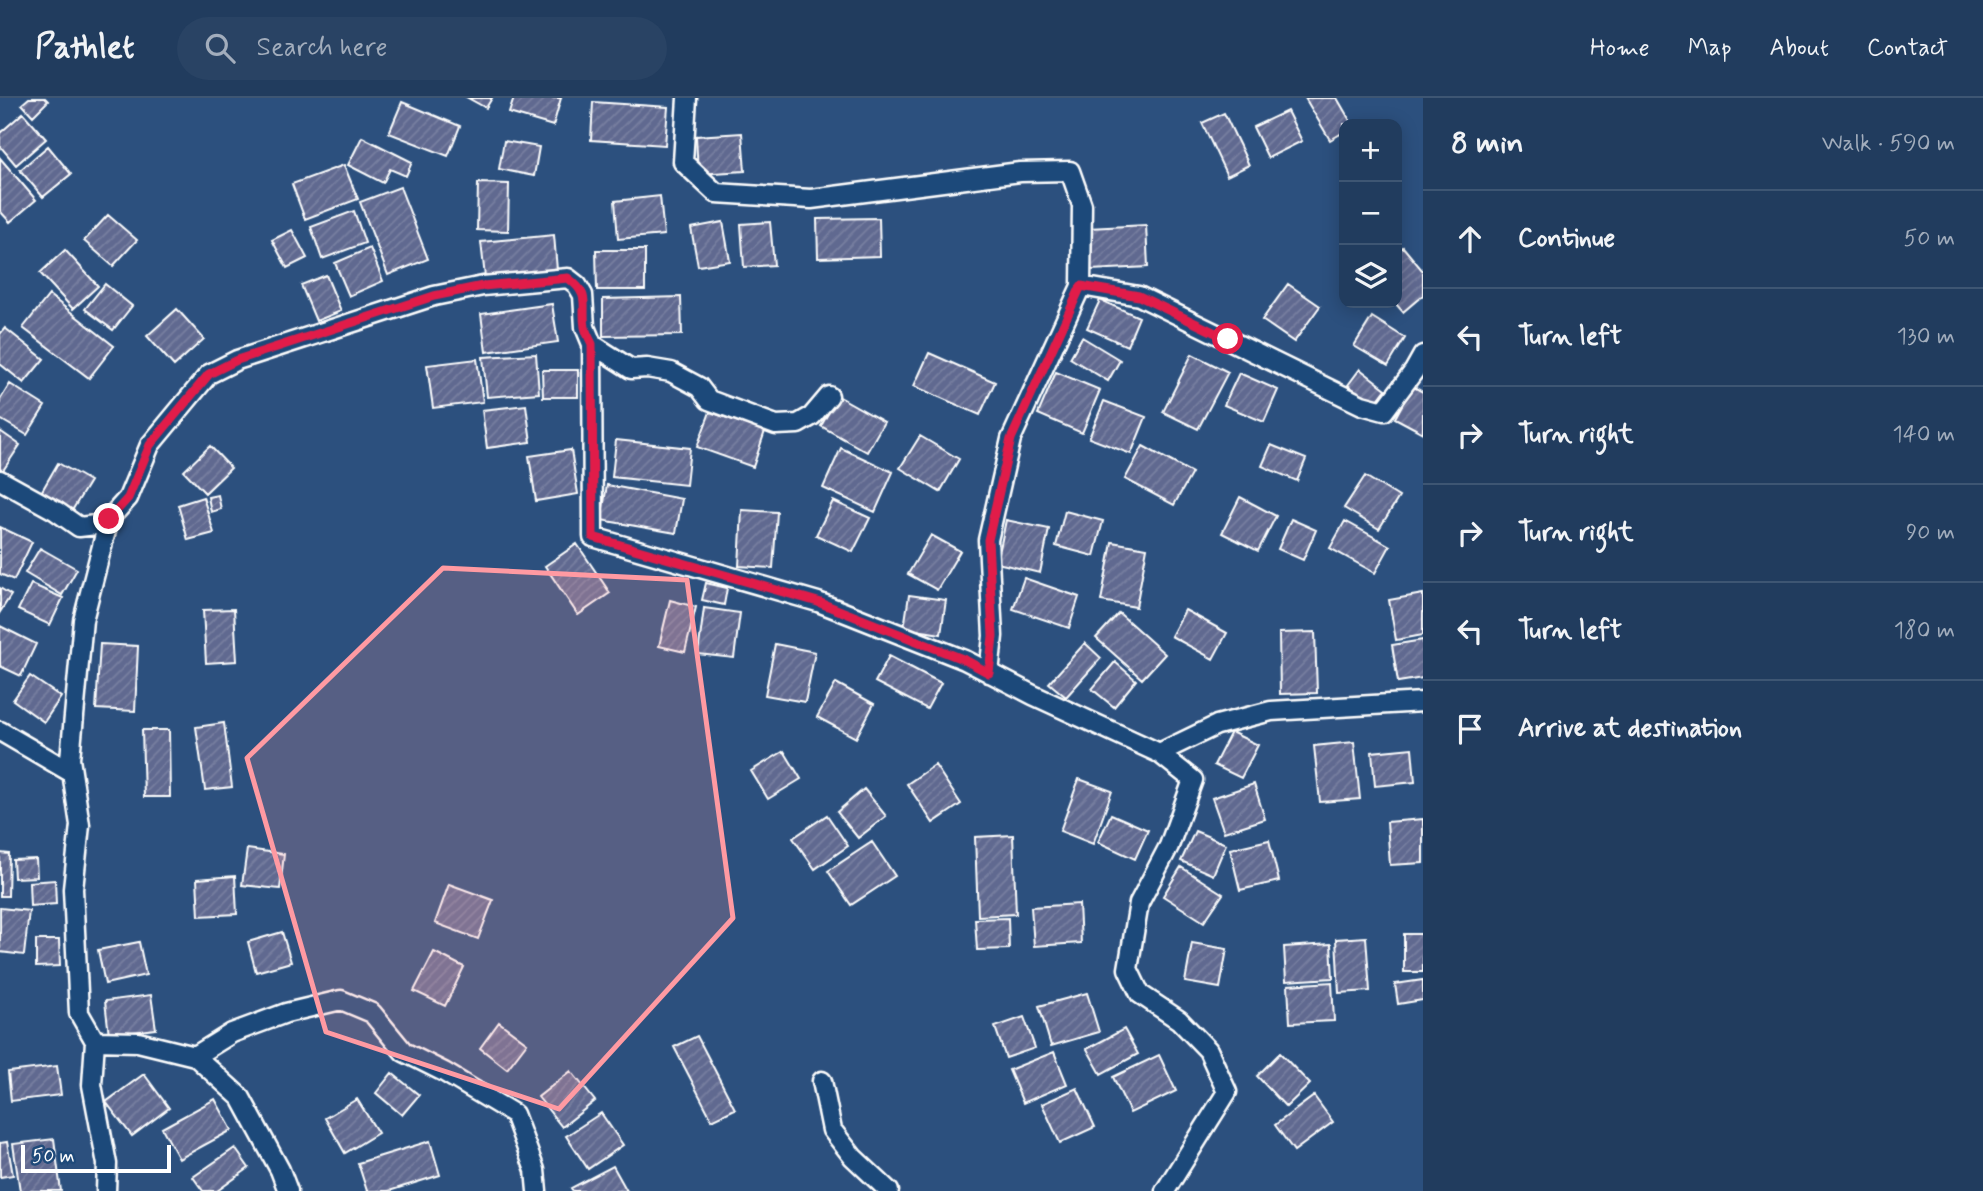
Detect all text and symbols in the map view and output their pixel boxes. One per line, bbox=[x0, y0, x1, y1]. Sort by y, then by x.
search box bbox=[177, 17, 667, 80]
text: Pathlet bbox=[35, 26, 135, 70]
icon: search bbox=[201, 29, 239, 67]
text: Search here bbox=[257, 31, 387, 65]
text: Home bbox=[1590, 33, 1650, 64]
text: Map bbox=[1688, 33, 1732, 64]
text: About bbox=[1770, 33, 1829, 64]
text: Contact bbox=[1867, 33, 1948, 64]
map controls bbox=[1339, 119, 1402, 308]
button: + bbox=[1339, 119, 1402, 182]
text: 8 min bbox=[1451, 124, 1524, 163]
text: Walk · 590 m bbox=[1822, 129, 1955, 159]
button: − bbox=[1339, 182, 1402, 245]
icon: ahead bbox=[1451, 220, 1489, 258]
text: Continue bbox=[1518, 222, 1615, 256]
text: 50 m bbox=[1904, 224, 1955, 254]
button: layers bbox=[1339, 245, 1402, 308]
icon: left bbox=[1451, 318, 1489, 356]
text: Turn left bbox=[1518, 320, 1622, 354]
text: 130 m bbox=[1897, 322, 1955, 352]
route start bbox=[1212, 323, 1243, 354]
icon: right bbox=[1451, 416, 1489, 454]
text: Turn right bbox=[1518, 418, 1634, 452]
text: 140 m bbox=[1892, 420, 1955, 450]
route end bbox=[93, 503, 124, 534]
icon: right bbox=[1451, 514, 1489, 552]
text: Turn right bbox=[1518, 516, 1634, 550]
text: 90 m bbox=[1906, 518, 1955, 548]
icon: left bbox=[1451, 612, 1489, 650]
text: Turn left bbox=[1518, 614, 1622, 648]
text: 180 m bbox=[1894, 616, 1955, 646]
icon: arrive bbox=[1451, 710, 1489, 748]
text: Arrive at destination bbox=[1518, 712, 1742, 746]
scale bar bbox=[21, 1142, 172, 1174]
text: 50 m bbox=[32, 1144, 75, 1169]

